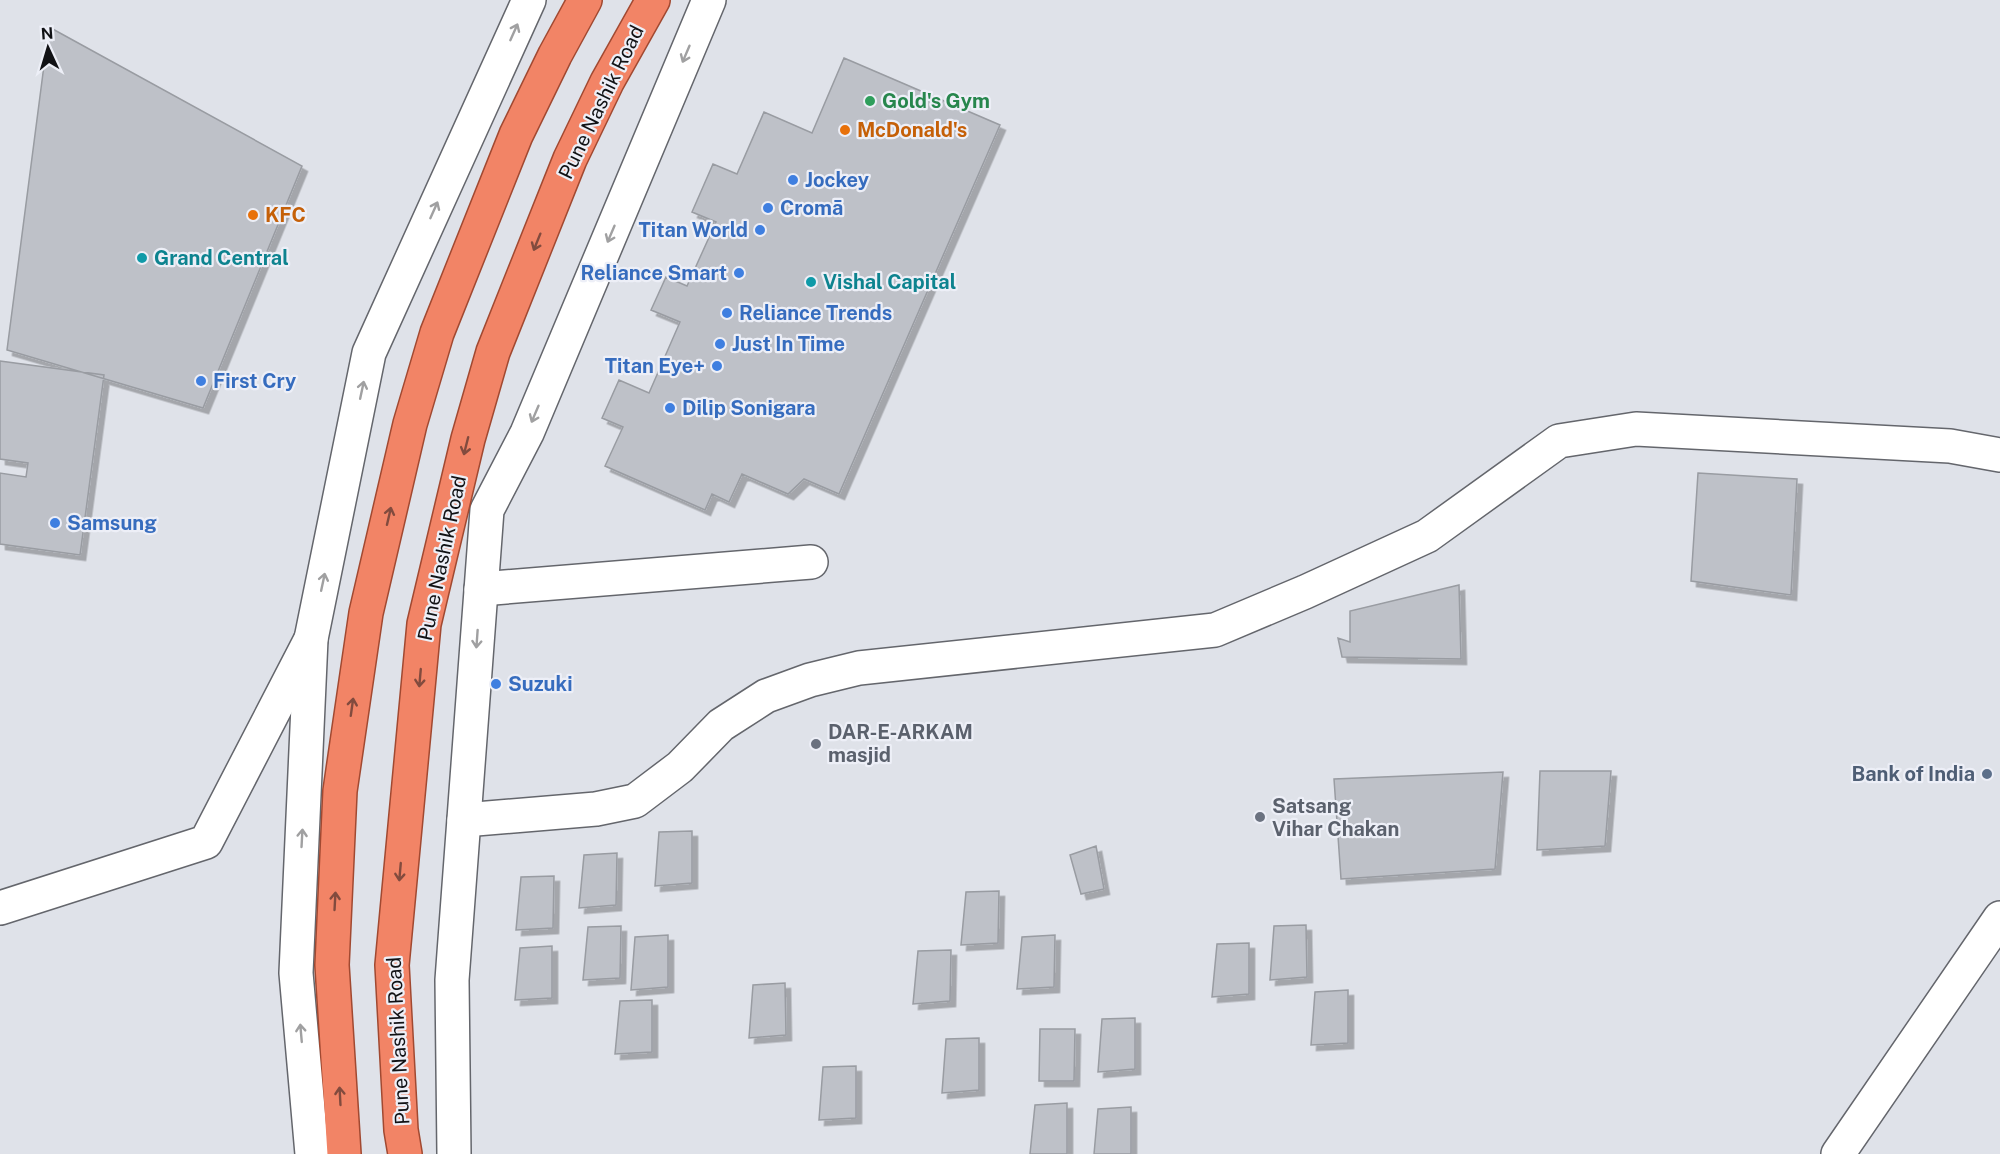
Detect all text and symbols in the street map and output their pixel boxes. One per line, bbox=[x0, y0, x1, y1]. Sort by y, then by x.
north arrow bbox=[18, 18, 78, 78]
street label: Pune Nashik Road bbox=[553, 21, 649, 183]
text: N bbox=[40, 24, 54, 43]
one-way arrow bbox=[509, 24, 521, 42]
one-way arrow bbox=[680, 44, 691, 63]
place label: Gold's Gym bbox=[882, 89, 990, 113]
marker: Gold's Gym bbox=[863, 94, 877, 108]
place label: McDonald's bbox=[857, 118, 967, 142]
marker: McDonald's bbox=[838, 123, 852, 137]
place label: Jockey bbox=[805, 168, 869, 192]
marker: Jockey bbox=[786, 173, 800, 187]
place label: Cromā bbox=[780, 196, 843, 220]
marker: Cromā bbox=[761, 201, 775, 215]
one-way arrow bbox=[429, 202, 440, 220]
place label: KFC bbox=[265, 203, 306, 227]
marker: KFC bbox=[246, 208, 260, 222]
place label: Titan World bbox=[639, 218, 748, 242]
marker: Titan World bbox=[753, 223, 767, 237]
one-way arrow bbox=[605, 224, 616, 242]
one-way arrow bbox=[531, 232, 542, 251]
place label: Grand Central bbox=[154, 246, 289, 270]
marker: Grand Central bbox=[135, 251, 149, 265]
place label: Reliance Smart bbox=[581, 261, 727, 285]
marker: Reliance Smart bbox=[732, 266, 746, 280]
place label: Vishal Capital bbox=[823, 270, 956, 294]
marker: Vishal Capital bbox=[804, 275, 818, 289]
place label: Reliance Trends bbox=[739, 301, 892, 325]
marker: Reliance Trends bbox=[720, 306, 734, 320]
place label: Just In Time bbox=[732, 332, 845, 356]
marker: Just In Time bbox=[713, 337, 727, 351]
place label: Titan Eye+ bbox=[605, 354, 705, 378]
marker: Titan Eye+ bbox=[710, 359, 724, 373]
place label: First Cry bbox=[213, 369, 296, 393]
marker: First Cry bbox=[194, 374, 208, 388]
one-way arrow bbox=[357, 381, 368, 401]
place label: Dilip Sonigara bbox=[682, 396, 816, 420]
marker: Dilip Sonigara bbox=[663, 401, 677, 415]
one-way arrow bbox=[529, 404, 540, 422]
one-way arrow bbox=[460, 436, 472, 455]
street label: Pune Nashik Road bbox=[413, 473, 471, 643]
one-way arrow bbox=[383, 506, 395, 525]
place label: Samsung bbox=[67, 511, 157, 535]
marker: Samsung bbox=[48, 516, 62, 530]
one-way arrow bbox=[318, 572, 329, 592]
one-way arrow bbox=[471, 628, 482, 648]
one-way arrow bbox=[414, 667, 425, 687]
place label: Suzuki bbox=[508, 672, 573, 696]
marker: Suzuki bbox=[489, 677, 503, 691]
one-way arrow bbox=[347, 698, 358, 717]
place label: DAR-E-ARKAM masjid bbox=[828, 720, 973, 767]
marker: DAR-E-ARKAM masjid bbox=[809, 737, 823, 751]
place label: Bank of India bbox=[1852, 762, 1975, 786]
marker: Bank of India bbox=[1980, 767, 1994, 781]
place label: Satsang Vihar Chakan bbox=[1272, 794, 1399, 841]
marker: Satsang Vihar Chakan bbox=[1253, 810, 1267, 824]
one-way arrow bbox=[296, 829, 307, 849]
one-way arrow bbox=[395, 861, 406, 881]
one-way arrow bbox=[330, 892, 341, 912]
street label: Pune Nashik Road bbox=[382, 956, 414, 1126]
one-way arrow bbox=[295, 1024, 306, 1043]
one-way arrow bbox=[334, 1086, 345, 1106]

